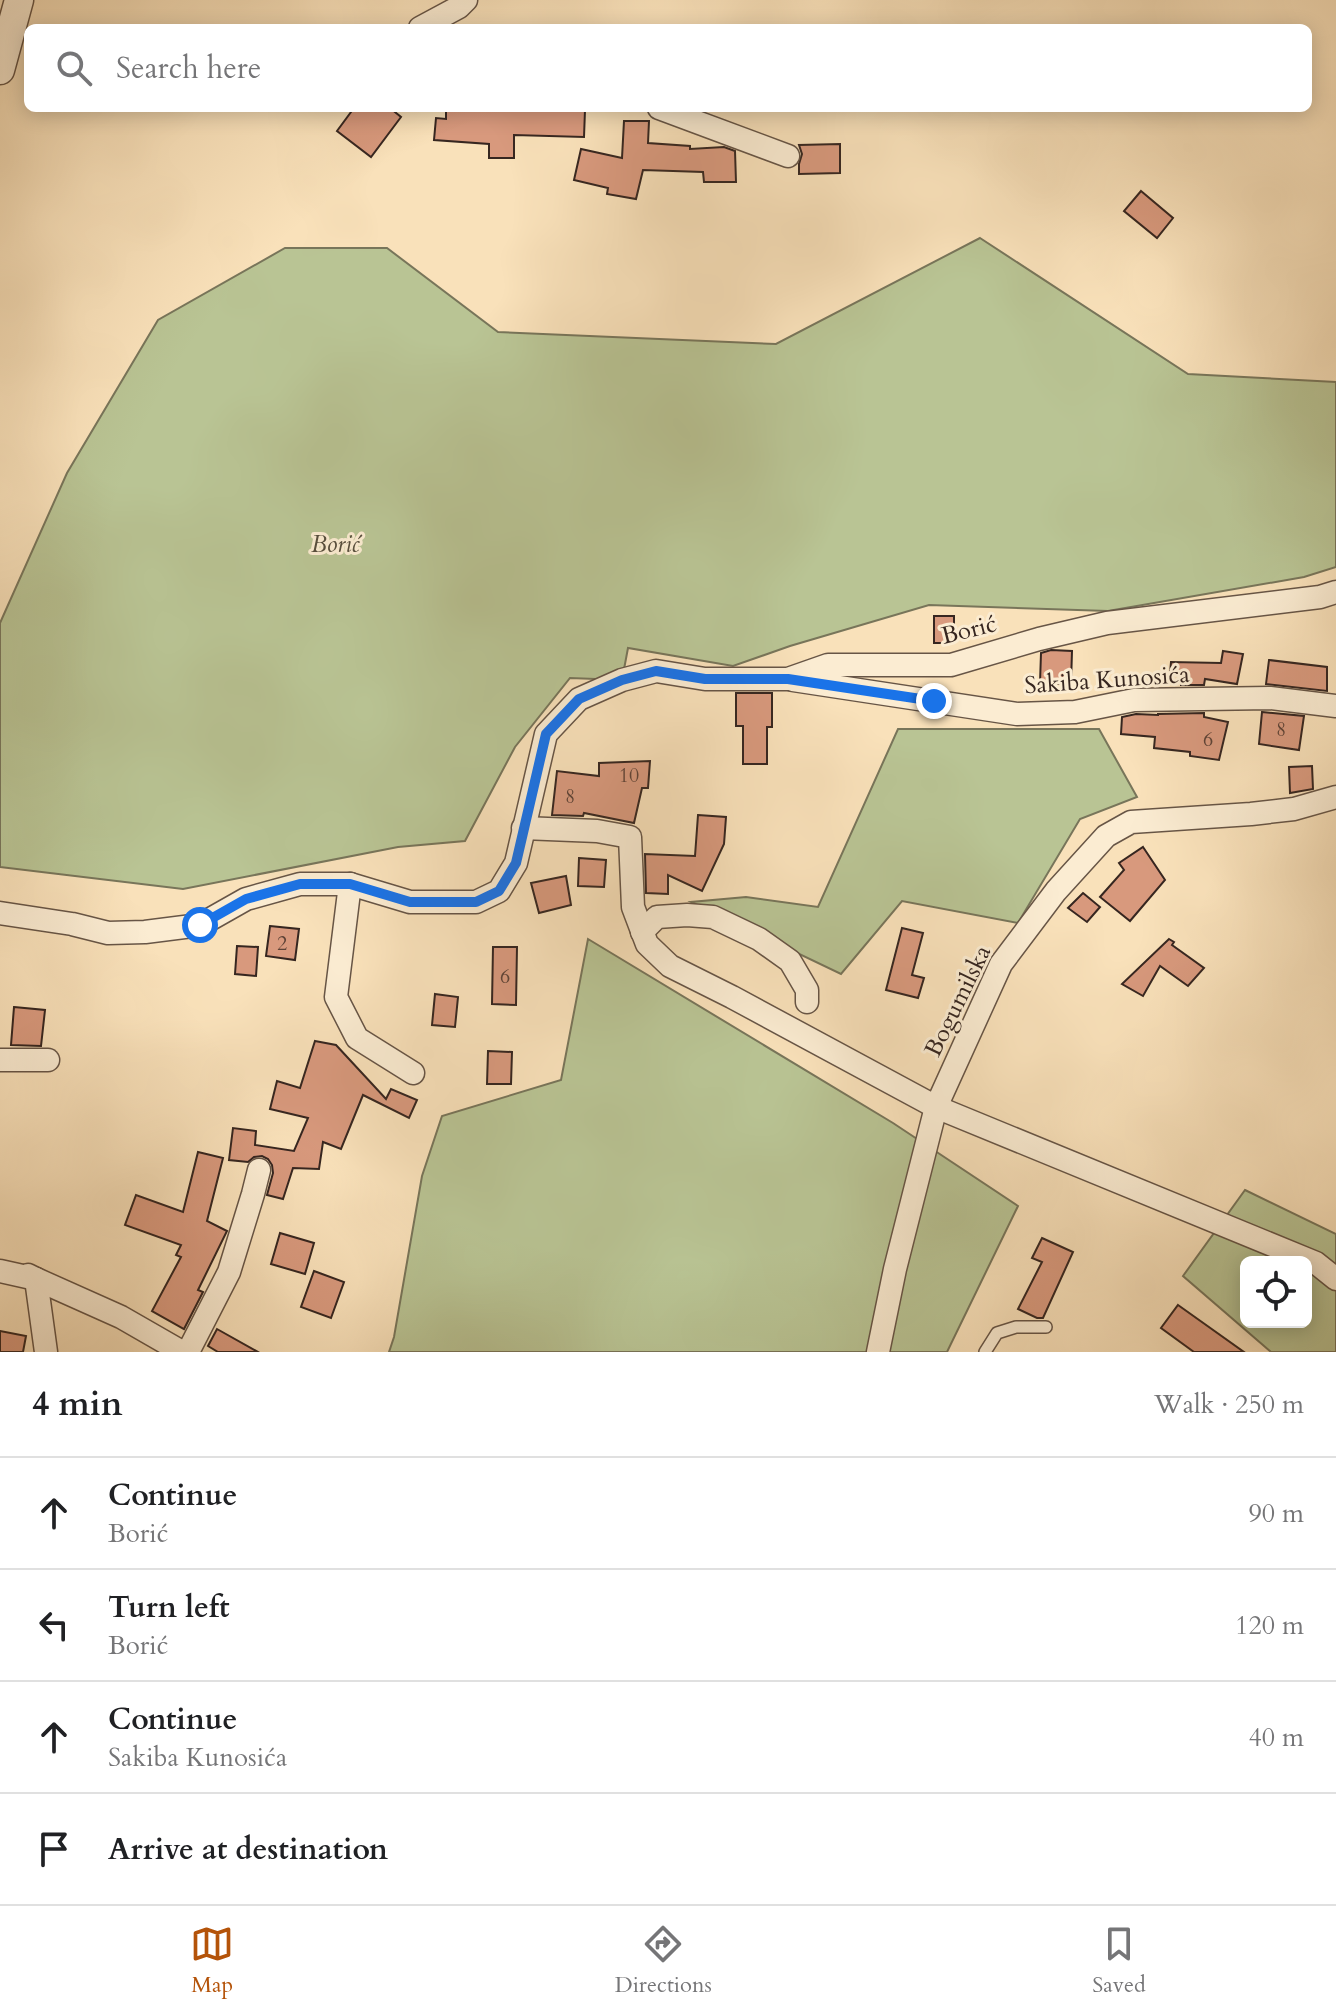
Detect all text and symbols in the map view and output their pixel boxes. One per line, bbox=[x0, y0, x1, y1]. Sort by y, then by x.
search box bbox=[24, 24, 1312, 112]
icon: search bbox=[52, 46, 96, 90]
text: Search here bbox=[116, 48, 261, 89]
park label: Borić bbox=[311, 528, 363, 561]
street label: Borić bbox=[938, 607, 1000, 653]
street label: Sakiba Kunosića bbox=[1023, 658, 1191, 702]
route end bbox=[916, 683, 952, 719]
house number: 8 bbox=[1276, 716, 1286, 743]
house number: 6 bbox=[1203, 726, 1213, 753]
house number: 10 bbox=[619, 762, 639, 789]
house number: 8 bbox=[565, 783, 575, 810]
route start bbox=[182, 907, 218, 943]
house number: 2 bbox=[277, 930, 287, 957]
street label: Bogumilska bbox=[917, 939, 999, 1062]
house number: 6 bbox=[500, 963, 510, 990]
map controls bbox=[1240, 1256, 1312, 1328]
button: locate bbox=[1240, 1256, 1312, 1328]
text: 4 min bbox=[32, 1381, 123, 1427]
text: Walk · 250 m bbox=[1154, 1387, 1304, 1422]
text: Continue bbox=[108, 1475, 237, 1516]
icon: ahead bbox=[32, 1491, 76, 1535]
text: 90 m bbox=[1248, 1496, 1304, 1531]
text: Borić bbox=[108, 1516, 168, 1551]
text: Turn left bbox=[108, 1587, 230, 1628]
icon: left bbox=[32, 1603, 76, 1647]
text: 120 m bbox=[1235, 1608, 1304, 1643]
text: Borić bbox=[108, 1628, 168, 1663]
text: Continue bbox=[108, 1699, 237, 1740]
icon: ahead bbox=[32, 1715, 76, 1759]
text: 40 m bbox=[1248, 1720, 1304, 1755]
text: Sakiba Kunosića bbox=[108, 1740, 287, 1775]
icon: arrive bbox=[32, 1827, 76, 1871]
text: Arrive at destination bbox=[108, 1829, 388, 1870]
tab: Map bbox=[190, 1922, 234, 2000]
tab: Directions bbox=[615, 1922, 712, 2000]
tab: Saved bbox=[1092, 1922, 1146, 2000]

